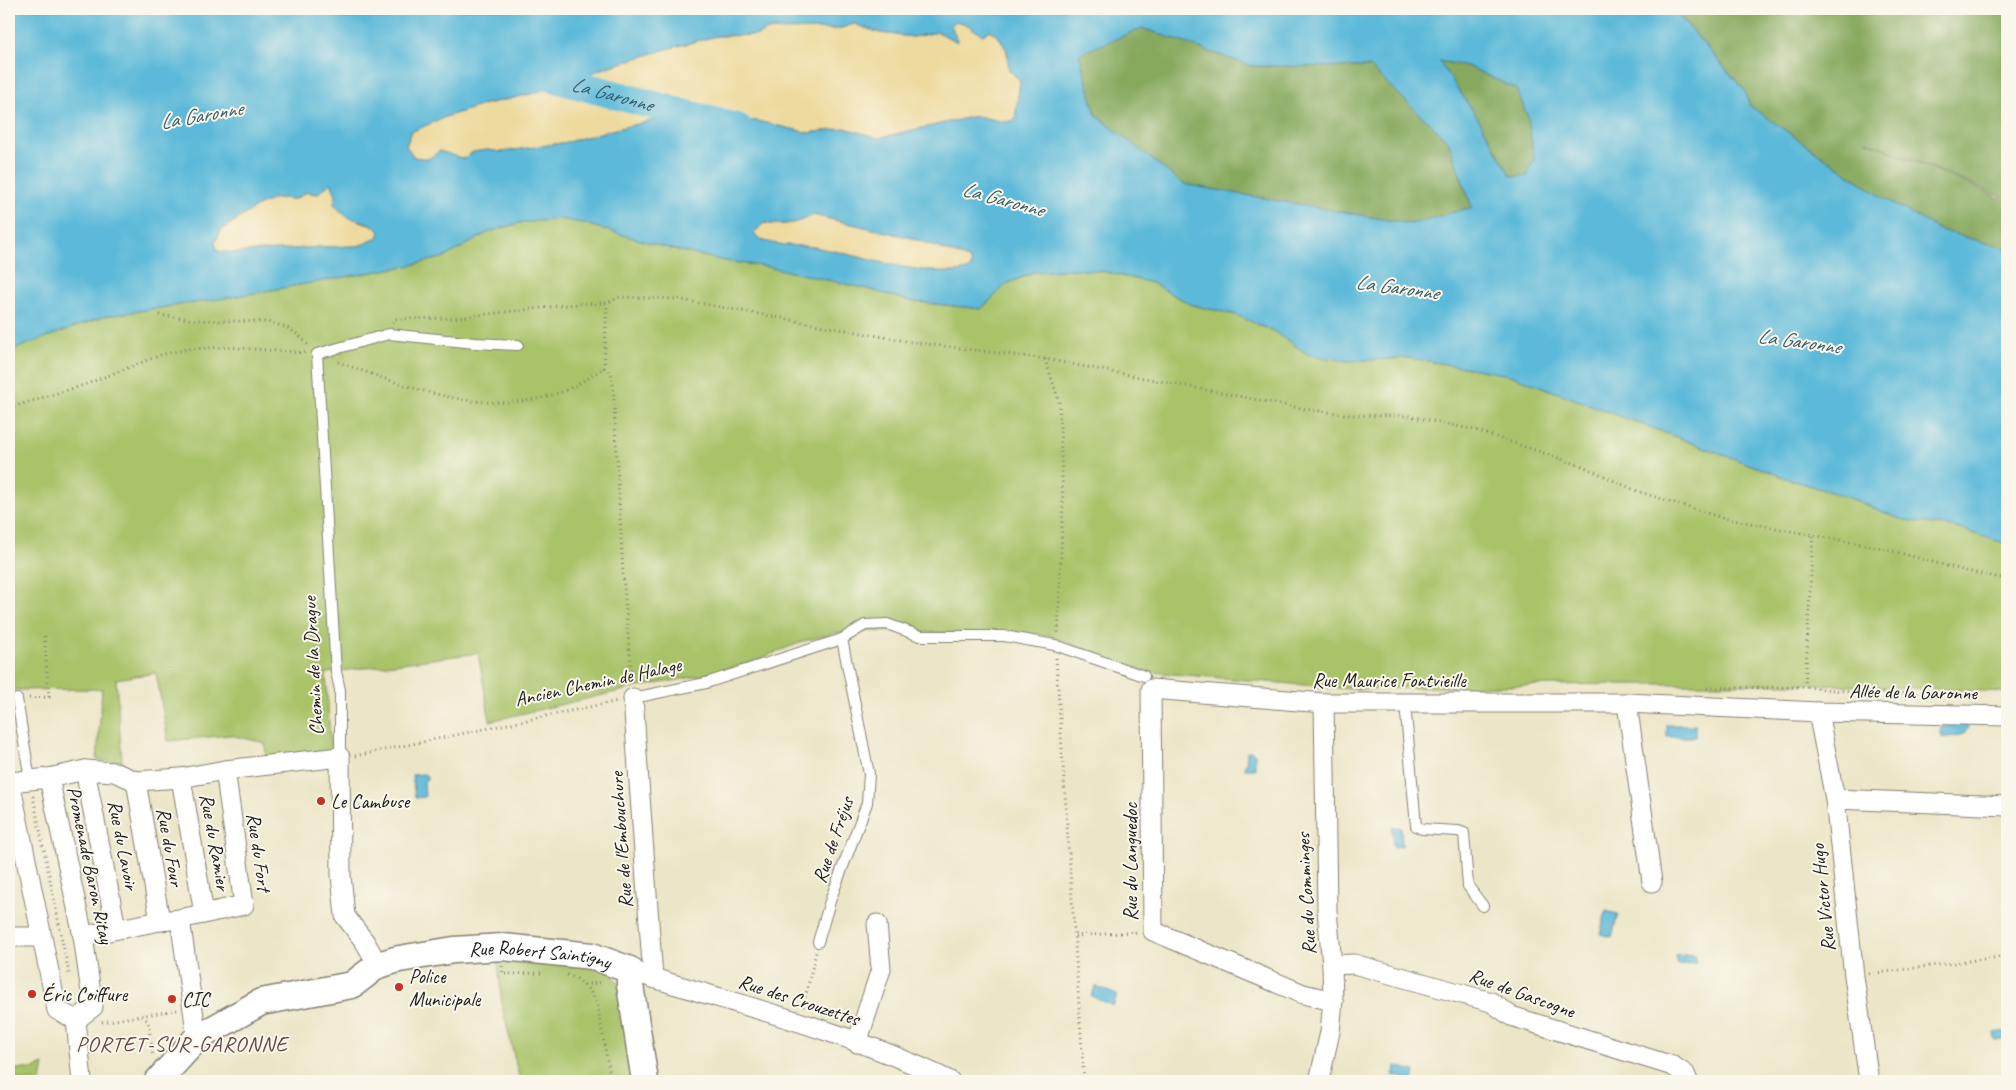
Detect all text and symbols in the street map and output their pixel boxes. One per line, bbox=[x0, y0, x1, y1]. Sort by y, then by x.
water label: La Garonne bbox=[569, 71, 658, 118]
water label: La Garonne bbox=[158, 94, 247, 135]
water label: La Garonne bbox=[960, 176, 1049, 223]
water label: La Garonne bbox=[1354, 268, 1443, 306]
water label: La Garonne bbox=[1756, 322, 1845, 360]
street label: Chemin de la Drague bbox=[297, 594, 329, 736]
street label: Ancien Chemin de Halage bbox=[513, 652, 685, 712]
street label: Rue Maurice Fontvieille bbox=[1312, 668, 1467, 693]
street label: Allée de la Garonne bbox=[1849, 678, 1978, 706]
street label: Rue de l'Embouchure bbox=[604, 770, 638, 909]
street label: Promenade Baron Ritay bbox=[61, 784, 119, 947]
place label: Le Cambuse bbox=[331, 789, 411, 814]
street label: Rue du Ramier bbox=[194, 792, 236, 894]
street label: Rue de Fréjus bbox=[807, 792, 860, 886]
marker: Le Cambuse bbox=[315, 795, 327, 807]
street label: Rue du Lavoir bbox=[102, 798, 144, 894]
street label: Rue du Languedoc bbox=[1118, 802, 1143, 921]
street label: Rue du Four bbox=[151, 806, 190, 890]
street label: Rue du Fort bbox=[241, 811, 277, 896]
street label: Rue du Comminges bbox=[1290, 830, 1322, 956]
street label: Rue Victor Hugo bbox=[1805, 842, 1841, 953]
street label: Rue Robert Saintigny bbox=[468, 934, 616, 975]
street label: Rue de Gascogne bbox=[1466, 962, 1580, 1024]
place label: Police Municipale bbox=[409, 964, 482, 1012]
street label: Rue des Crouzettes bbox=[736, 969, 865, 1032]
marker: Police Municipale bbox=[393, 981, 405, 993]
place label: Éric Coiffure bbox=[42, 982, 129, 1007]
place label: CIC bbox=[182, 987, 211, 1012]
marker: Éric Coiffure bbox=[26, 988, 38, 1000]
marker: CIC bbox=[166, 993, 178, 1005]
district label: PORTET-SUR-GARONNE bbox=[76, 1030, 290, 1058]

